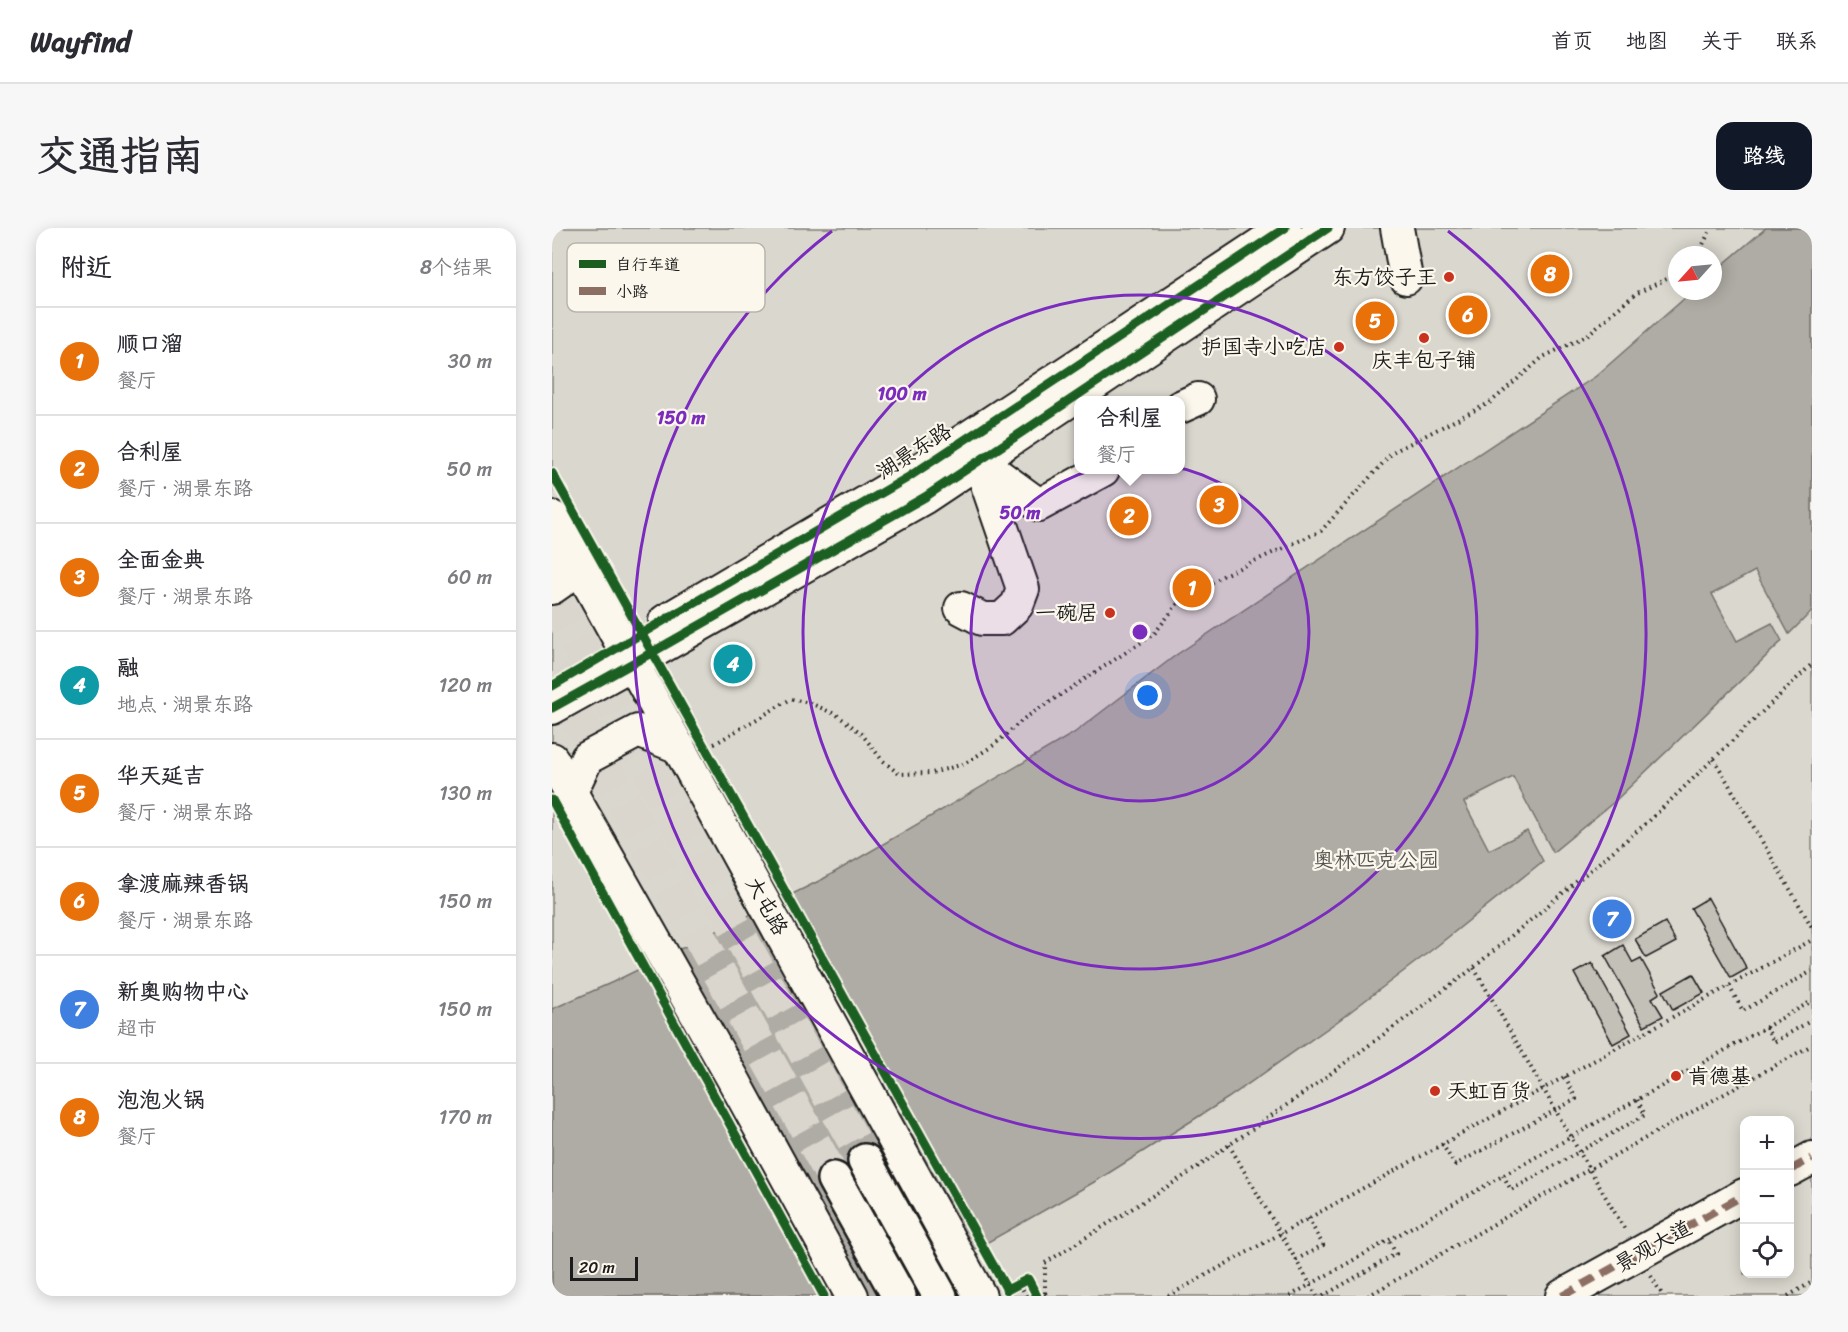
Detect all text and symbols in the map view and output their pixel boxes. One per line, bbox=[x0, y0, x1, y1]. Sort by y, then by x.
text: Wayfind bbox=[30, 17, 131, 66]
text: 首页 bbox=[1551, 22, 1593, 60]
text: 地图 bbox=[1626, 22, 1668, 60]
text: 关于 bbox=[1701, 22, 1743, 60]
text: 联系 bbox=[1776, 22, 1818, 60]
text: 交通指南 bbox=[36, 119, 204, 193]
button: 路线 bbox=[1716, 122, 1812, 190]
legend bbox=[567, 243, 765, 312]
text: 附近 bbox=[60, 244, 112, 290]
north arrow bbox=[1668, 246, 1722, 300]
text: 8个结果 bbox=[420, 250, 492, 285]
text: 自行车道 bbox=[616, 250, 680, 279]
pin: 8 bbox=[1530, 252, 1570, 296]
place label: 东方饺子王 bbox=[1332, 258, 1437, 296]
marker: 东方饺子王 bbox=[1442, 270, 1456, 284]
text: 小路 bbox=[616, 277, 648, 306]
pin: 6 bbox=[1448, 292, 1488, 338]
pin: 5 bbox=[1356, 298, 1394, 344]
text: 顺口溜 bbox=[117, 324, 183, 363]
place label: 护国寺小吃店 bbox=[1201, 328, 1327, 366]
marker: 庆丰包子铺 bbox=[1417, 331, 1431, 345]
marker: 护国寺小吃店 bbox=[1332, 340, 1346, 354]
place label: 庆丰包子铺 bbox=[1372, 341, 1477, 379]
text: 1 bbox=[75, 344, 84, 379]
text: 30 m bbox=[448, 344, 492, 379]
text: 餐厅 bbox=[117, 363, 157, 398]
text: 100 m bbox=[878, 378, 927, 410]
popup bbox=[1074, 396, 1185, 474]
text: 合利屋 bbox=[1096, 398, 1163, 437]
text: 150 m bbox=[657, 402, 705, 434]
street label: 湖景东路 bbox=[868, 412, 960, 490]
text: 合利屋 bbox=[117, 432, 183, 471]
text: 餐厅 bbox=[1096, 437, 1136, 472]
text: 2 bbox=[74, 452, 85, 487]
text: 50 m bbox=[447, 452, 492, 487]
text: 餐厅 · 湖景东路 bbox=[117, 471, 253, 506]
pin: 3 bbox=[1200, 482, 1238, 528]
pin: 2 bbox=[1110, 494, 1148, 538]
text: 50 m bbox=[1000, 497, 1041, 529]
text: 全面金典 bbox=[117, 540, 205, 579]
text: 3 bbox=[74, 560, 85, 595]
text: 60 m bbox=[447, 560, 492, 595]
pin: 1 bbox=[1172, 566, 1212, 610]
text: 餐厅 · 湖景东路 bbox=[117, 579, 253, 614]
place label: 一碗居 bbox=[1035, 594, 1098, 632]
marker: 一碗居 bbox=[1103, 606, 1117, 620]
centre of rings bbox=[1130, 622, 1150, 642]
pin: 4 bbox=[714, 642, 753, 686]
text: 融 bbox=[117, 648, 139, 687]
text: 4 bbox=[73, 668, 86, 703]
text: 120 m bbox=[439, 668, 492, 703]
your location bbox=[1133, 681, 1162, 710]
text: 地点 · 湖景东路 bbox=[117, 687, 253, 722]
text: 华天延吉 bbox=[117, 756, 205, 795]
text: 5 bbox=[73, 776, 86, 811]
text: 130 m bbox=[439, 776, 492, 811]
text: 餐厅 · 湖景东路 bbox=[117, 795, 253, 830]
park label: 奥林匹克公园 bbox=[1313, 841, 1439, 879]
text: 拿渡麻辣香锅 bbox=[117, 864, 249, 903]
street label: 大屯路 bbox=[735, 869, 799, 943]
text: 6 bbox=[74, 884, 85, 919]
text: 150 m bbox=[438, 884, 492, 919]
pin: 7 bbox=[1592, 896, 1632, 942]
text: 餐厅 · 湖景东路 bbox=[117, 903, 253, 938]
text: 新奥购物中心 bbox=[117, 972, 249, 1011]
text: 7 bbox=[74, 992, 85, 1027]
text: 150 m bbox=[438, 992, 492, 1027]
text: 超市 bbox=[117, 1011, 157, 1046]
place label: 肯德基 bbox=[1688, 1057, 1751, 1095]
marker: 肯德基 bbox=[1669, 1069, 1683, 1083]
place label: 天虹百货 bbox=[1447, 1072, 1531, 1110]
text: 泡泡火锅 bbox=[117, 1080, 205, 1119]
marker: 天虹百货 bbox=[1428, 1084, 1442, 1098]
text: 8 bbox=[73, 1100, 86, 1135]
text: 170 m bbox=[439, 1100, 492, 1135]
map controls bbox=[1740, 1116, 1794, 1278]
button: + bbox=[1740, 1116, 1794, 1170]
text: 餐厅 bbox=[117, 1119, 157, 1154]
button: − bbox=[1740, 1170, 1794, 1224]
street label: 景观大道 bbox=[1607, 1209, 1699, 1283]
button: locate bbox=[1740, 1224, 1794, 1278]
text: 20 m bbox=[579, 1253, 615, 1282]
scale bar bbox=[570, 1254, 638, 1282]

